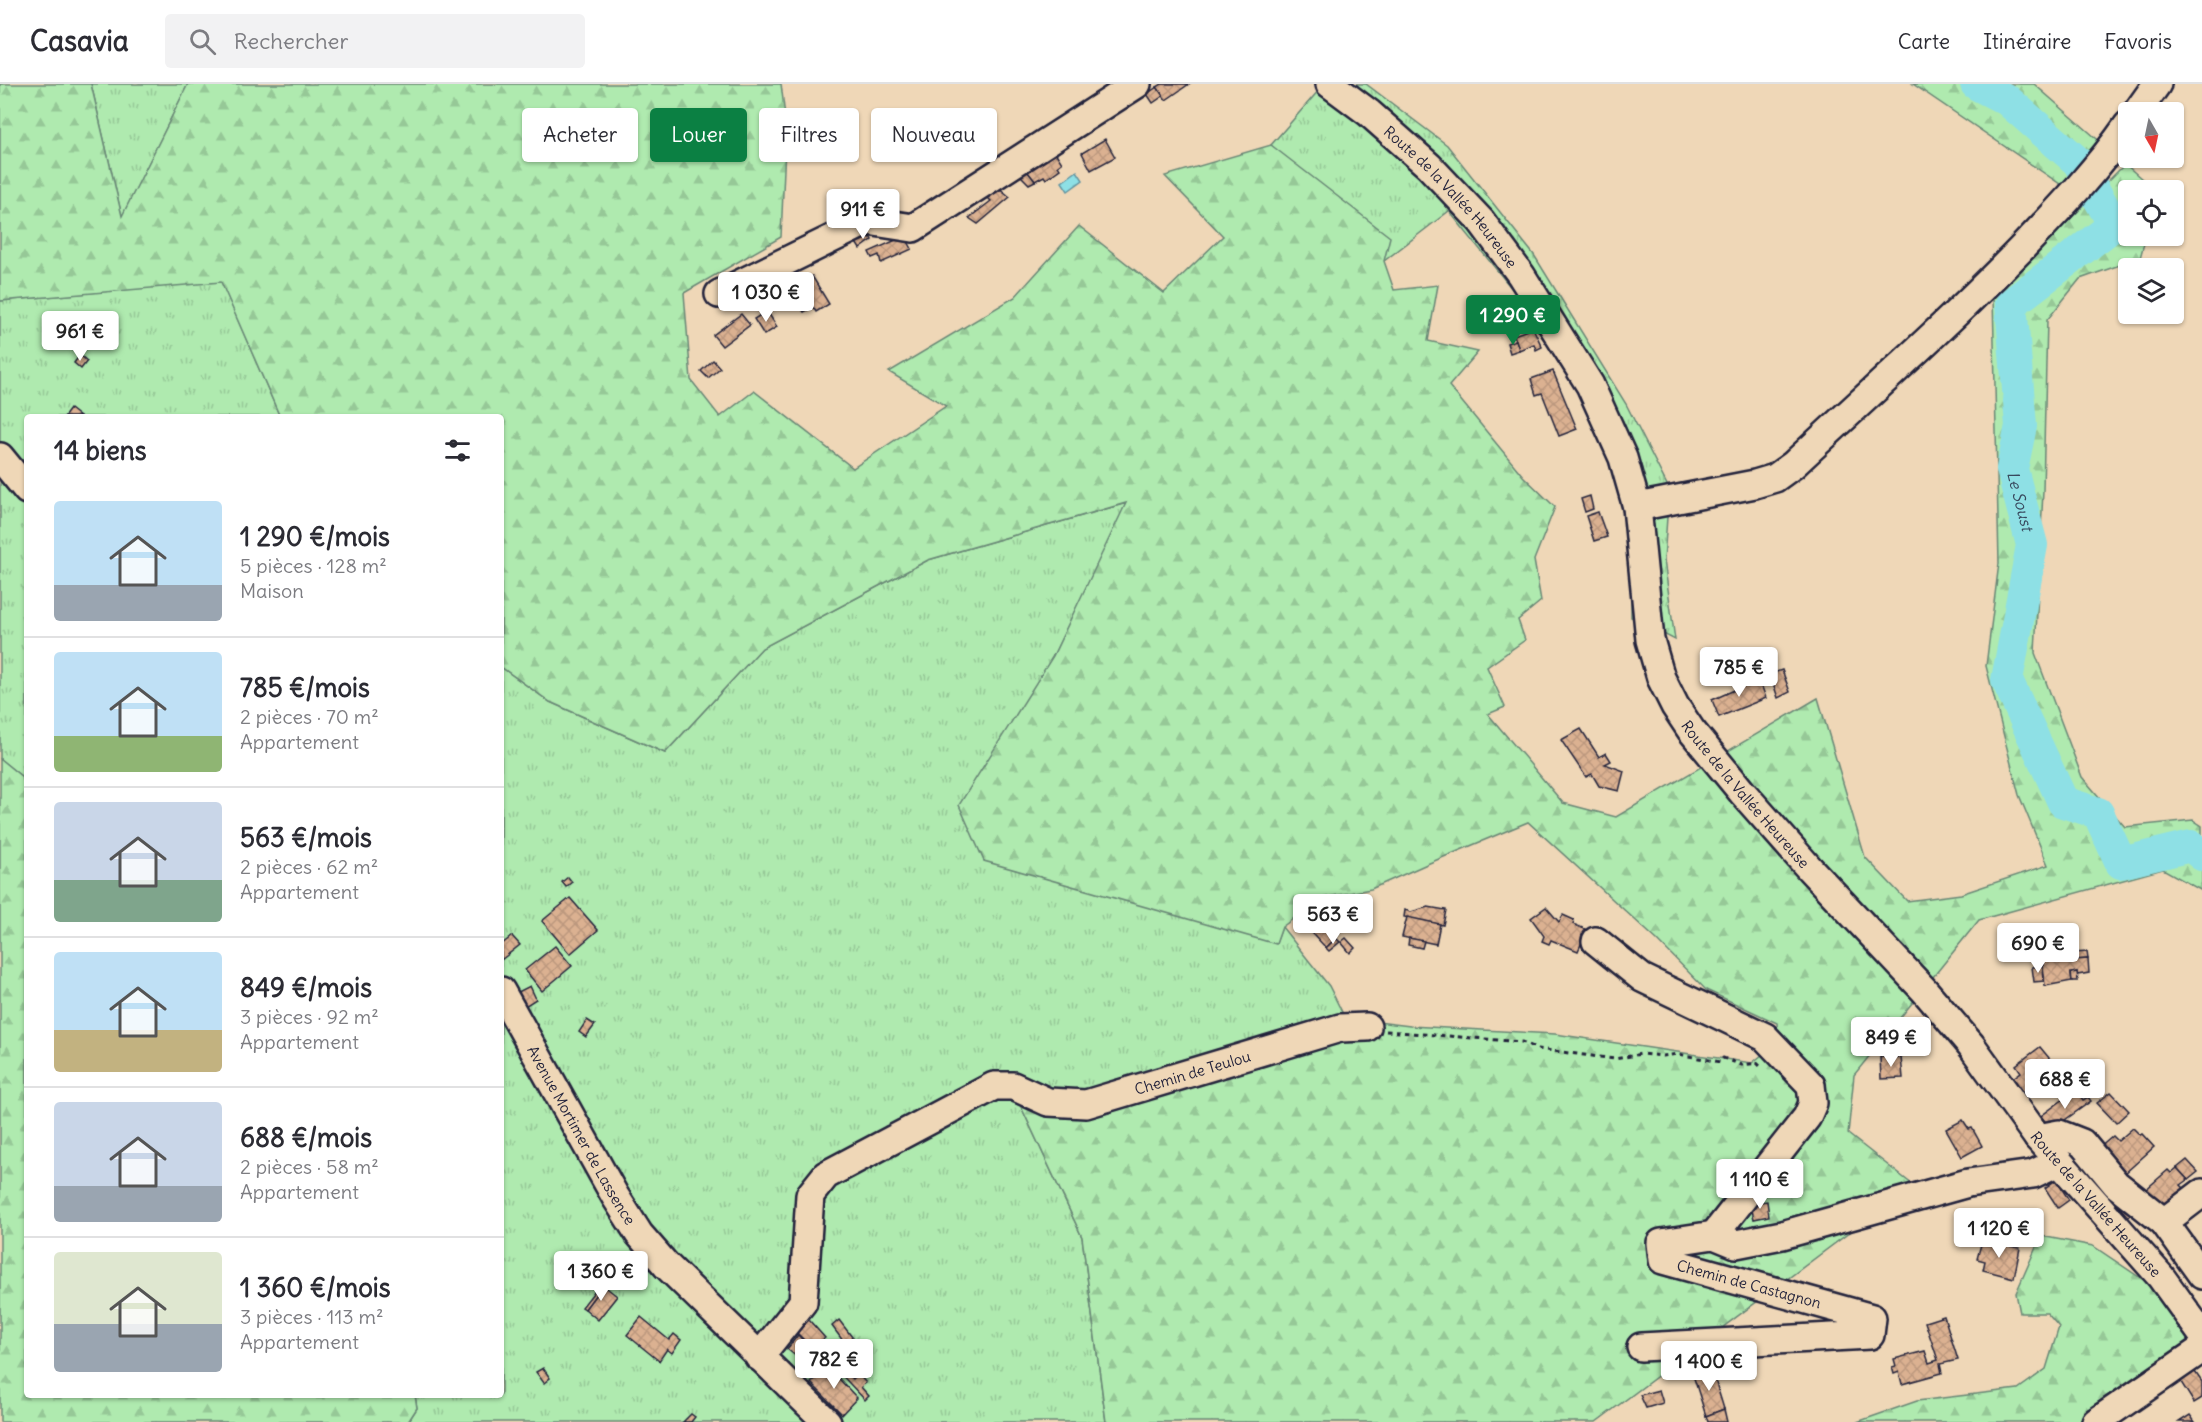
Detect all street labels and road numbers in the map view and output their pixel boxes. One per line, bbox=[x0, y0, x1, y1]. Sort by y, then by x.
street label: Route de la Vallée Heureuse bbox=[1380, 121, 1522, 271]
street label: Route de la Vallée Heureuse bbox=[1678, 717, 1814, 872]
street label: Avenue Mortimer de Lassence bbox=[524, 1042, 640, 1228]
street label: Chemin de Teulou bbox=[1132, 1046, 1253, 1098]
street label: Route de la Vallée Heureuse bbox=[2027, 1128, 2166, 1281]
street label: Chemin de Castagnon bbox=[1675, 1256, 1824, 1312]

